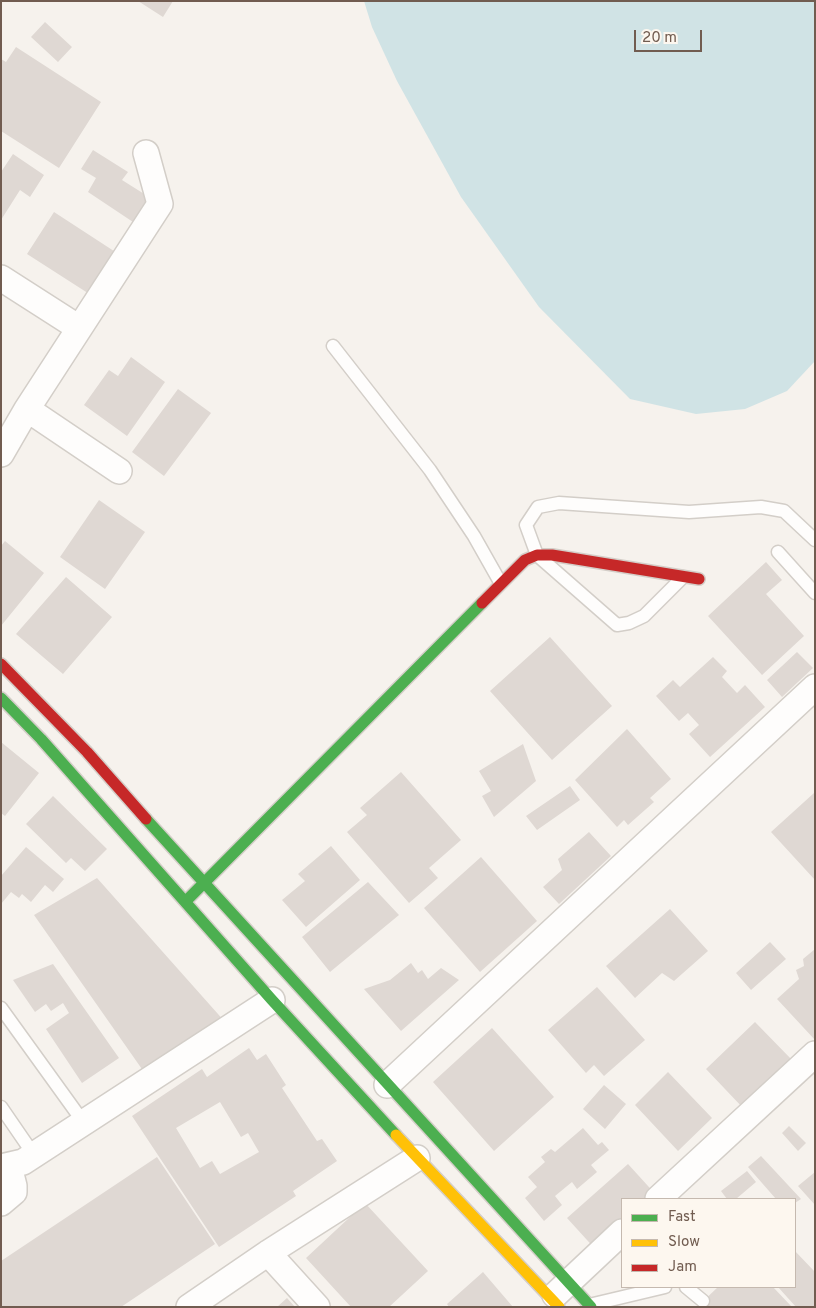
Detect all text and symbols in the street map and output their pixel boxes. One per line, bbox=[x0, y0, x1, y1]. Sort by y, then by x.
scale bar bbox=[636, 20, 704, 52]
text: 20 m bbox=[642, 29, 677, 48]
legend bbox=[621, 1198, 796, 1288]
text: Fast bbox=[668, 1208, 696, 1227]
text: Slow bbox=[668, 1233, 700, 1252]
text: Jam bbox=[668, 1258, 697, 1277]

